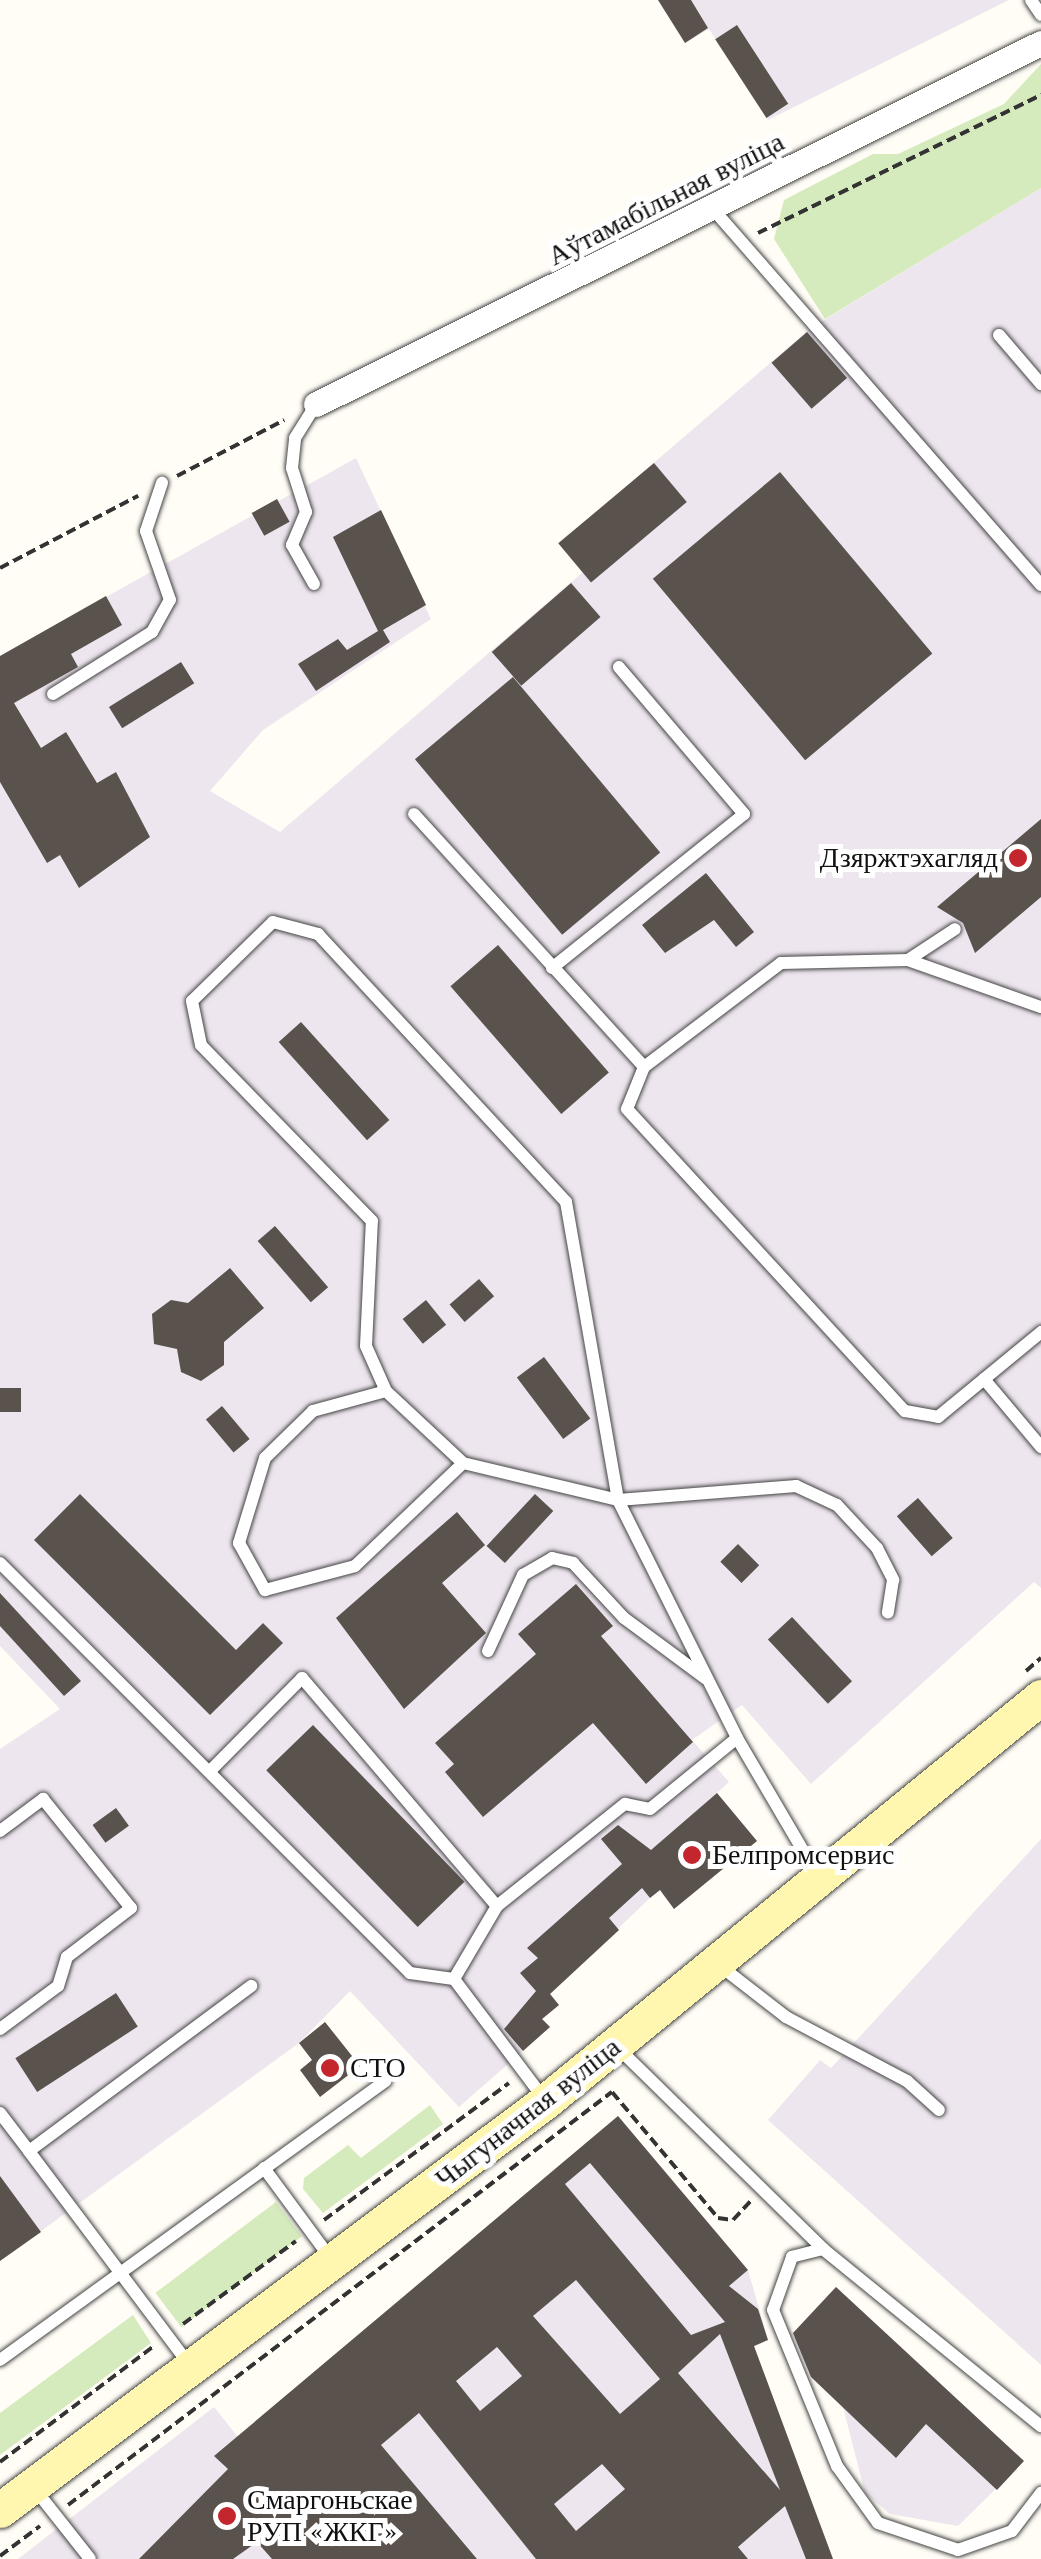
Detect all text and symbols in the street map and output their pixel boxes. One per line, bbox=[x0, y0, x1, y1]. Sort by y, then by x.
street label: Аўтамабільная вуліца bbox=[542, 125, 790, 273]
place label: Дзяржтэхагляд bbox=[820, 841, 998, 875]
marker: Дзяржтэхагляд bbox=[1007, 847, 1029, 869]
place label: Белпромсервис bbox=[712, 1838, 894, 1872]
marker: Белпромсервис bbox=[681, 1844, 703, 1866]
street label: Чыгуначная вуліца bbox=[429, 2030, 627, 2196]
place label: СТО bbox=[350, 2051, 406, 2085]
marker: СТО bbox=[319, 2057, 341, 2079]
place label: Смаргоньскае РУП «ЖКГ» bbox=[247, 2483, 413, 2549]
marker: Смаргоньскае РУП «ЖКГ» bbox=[216, 2505, 238, 2527]

